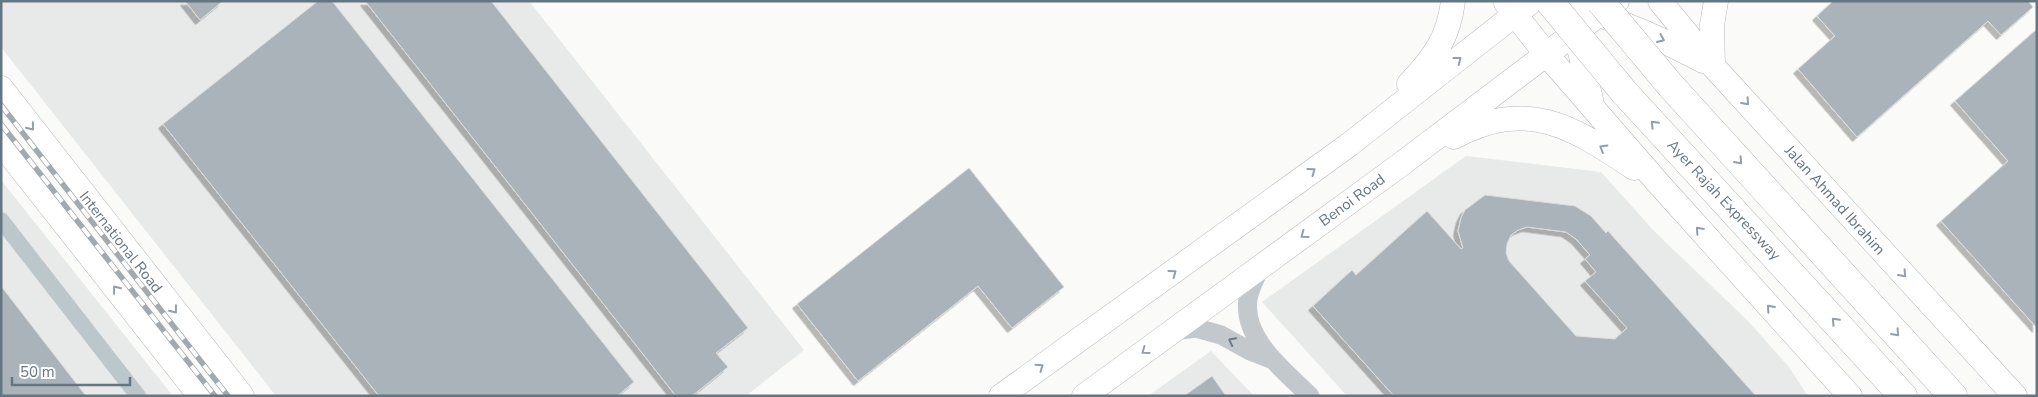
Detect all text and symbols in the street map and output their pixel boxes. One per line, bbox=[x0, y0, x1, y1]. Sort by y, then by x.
one-way arrow bbox=[1656, 33, 1665, 43]
one-way arrow bbox=[1452, 58, 1461, 66]
one-way arrow bbox=[1740, 97, 1749, 106]
one-way arrow bbox=[1651, 120, 1660, 129]
one-way arrow bbox=[26, 121, 34, 130]
street label: Ayer Rajah Expressway bbox=[1663, 135, 1785, 265]
street label: Jalan Ahmad Ibrahim bbox=[1780, 140, 1890, 259]
one-way arrow bbox=[1600, 145, 1609, 155]
one-way arrow bbox=[1734, 155, 1743, 164]
one-way arrow bbox=[1306, 168, 1316, 177]
street label: Benoi Road bbox=[1315, 169, 1389, 231]
street label: International Road bbox=[75, 187, 167, 297]
one-way arrow bbox=[1696, 226, 1705, 235]
one-way arrow bbox=[1301, 229, 1310, 237]
one-way arrow bbox=[1897, 268, 1906, 277]
one-way arrow bbox=[1167, 270, 1177, 279]
one-way arrow bbox=[113, 286, 121, 295]
one-way arrow bbox=[169, 304, 177, 313]
one-way arrow bbox=[1767, 305, 1776, 314]
one-way arrow bbox=[1831, 318, 1840, 327]
one-way arrow bbox=[1890, 327, 1899, 336]
one-way arrow bbox=[1228, 337, 1237, 347]
one-way arrow bbox=[1141, 345, 1151, 354]
scale bar bbox=[12, 354, 130, 386]
text: 50 m bbox=[20, 362, 55, 382]
one-way arrow bbox=[1035, 364, 1044, 374]

